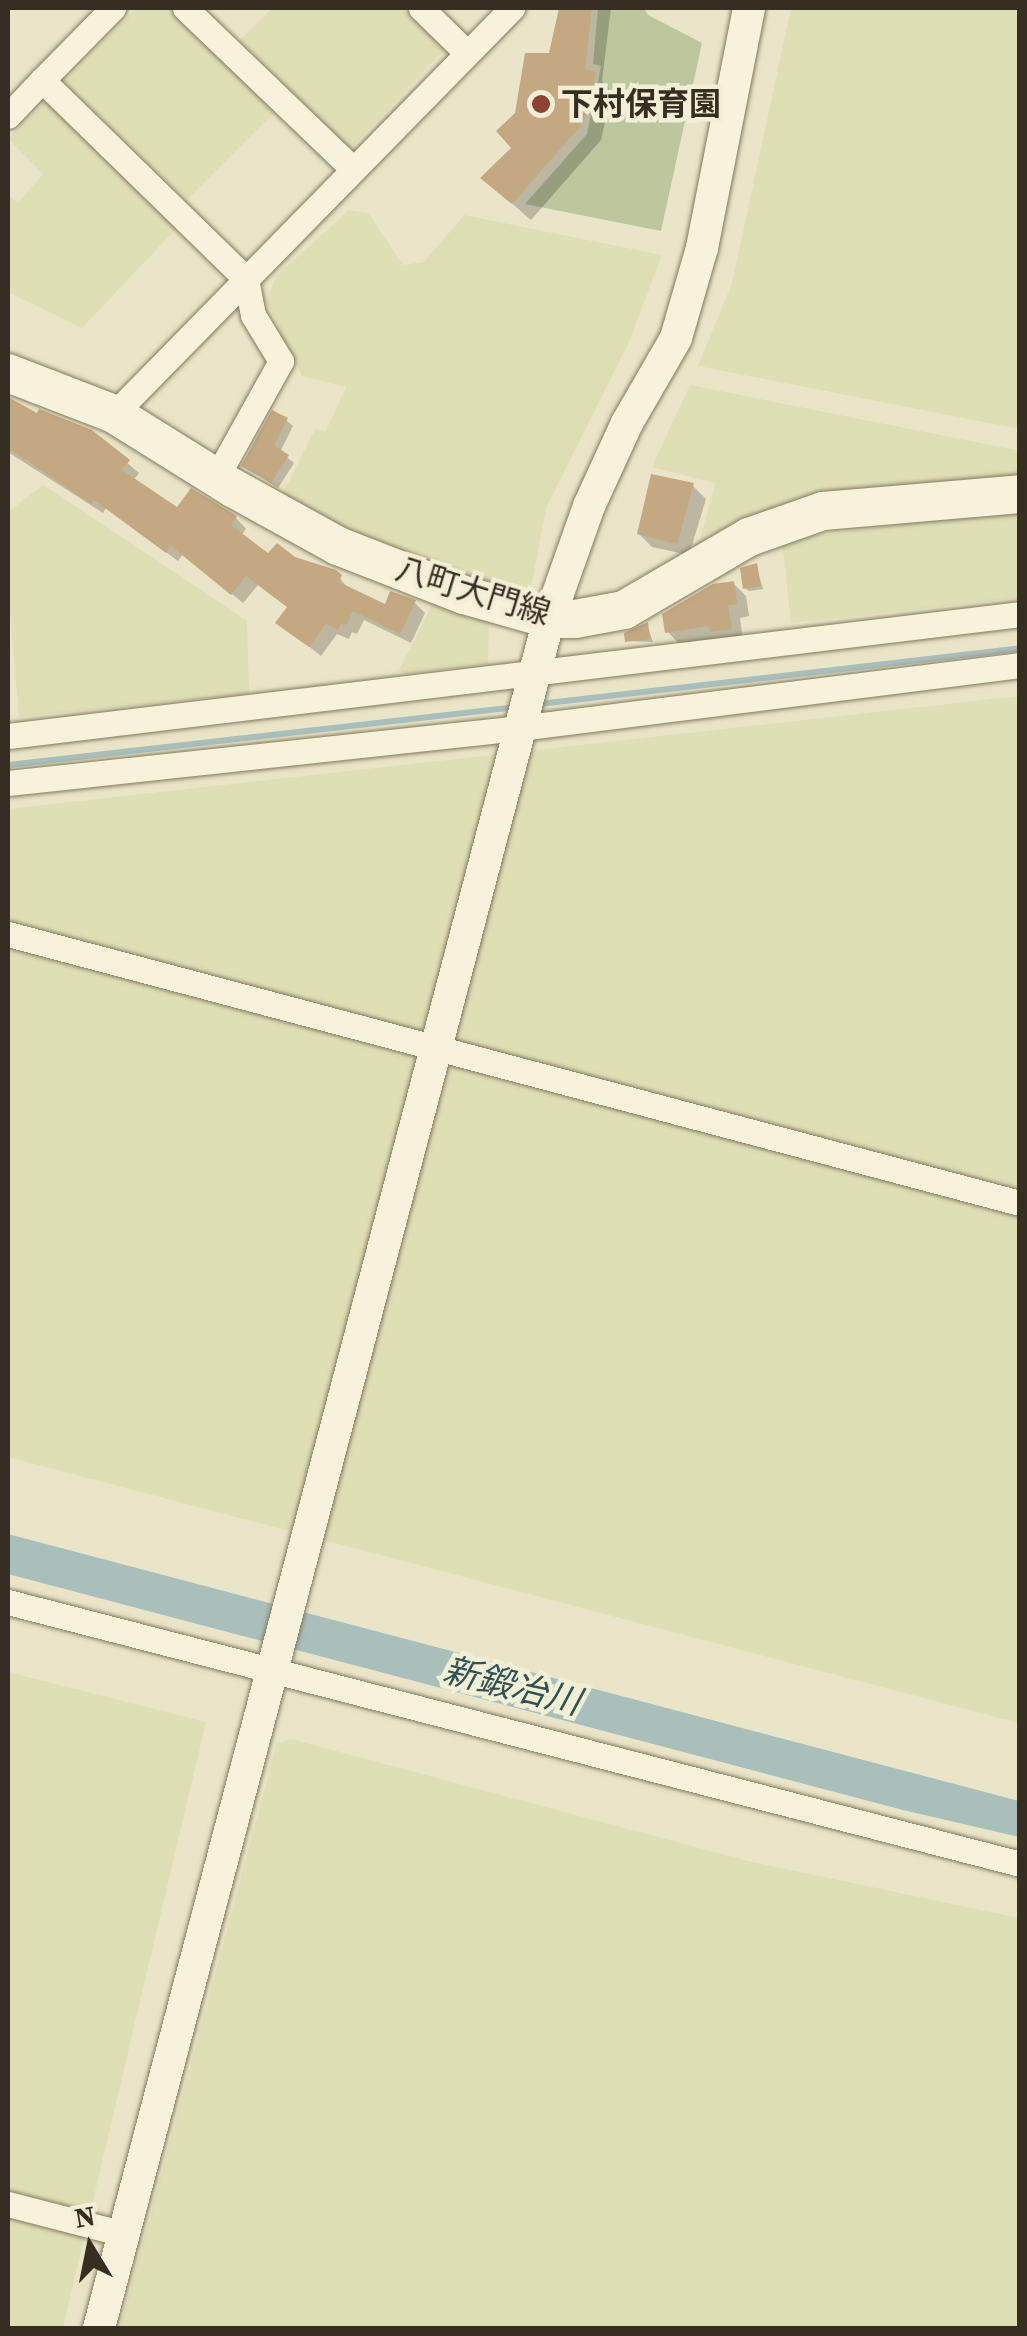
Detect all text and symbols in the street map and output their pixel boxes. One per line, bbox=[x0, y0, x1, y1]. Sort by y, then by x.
place label: 下村保育園 bbox=[561, 85, 721, 123]
marker: 下村保育園 bbox=[530, 93, 552, 115]
street label: 八町大門線 bbox=[391, 549, 555, 633]
water label: 新鍛冶川 bbox=[439, 1649, 585, 1723]
north arrow bbox=[40, 2196, 140, 2296]
text: N bbox=[71, 2196, 98, 2237]

